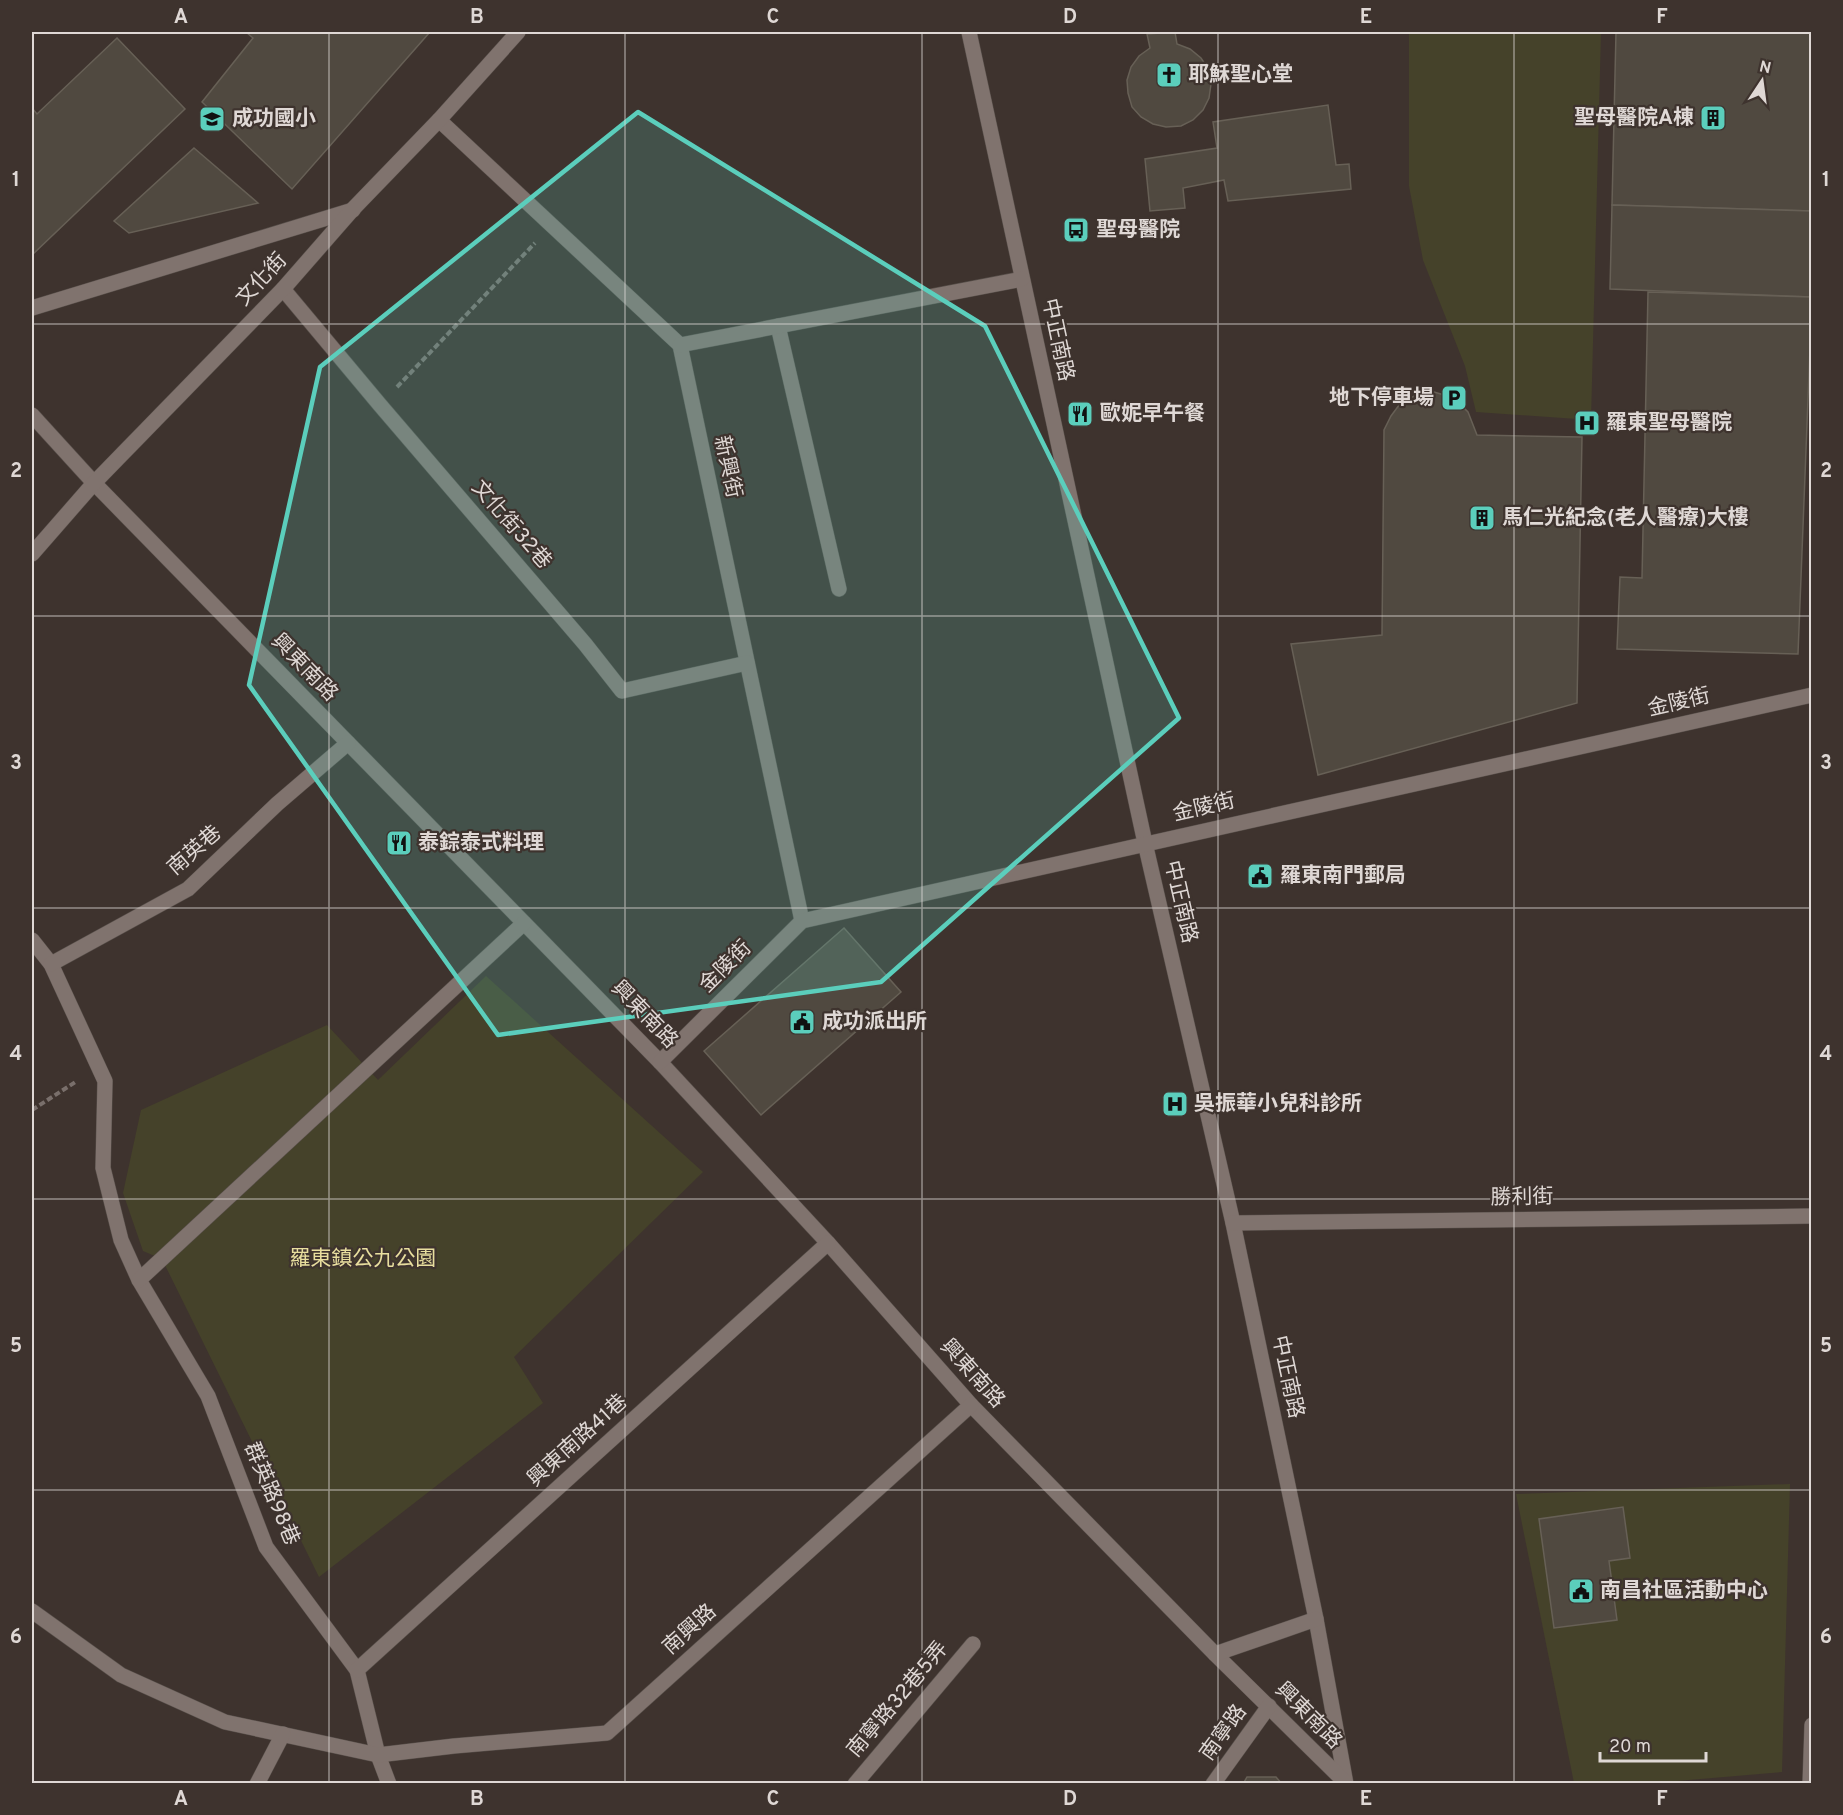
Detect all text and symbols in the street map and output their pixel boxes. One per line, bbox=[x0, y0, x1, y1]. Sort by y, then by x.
text: A bbox=[174, 5, 188, 31]
text: B bbox=[470, 5, 484, 31]
text: C bbox=[767, 5, 779, 31]
text: D bbox=[1063, 5, 1077, 31]
text: E bbox=[1360, 5, 1372, 31]
text: F bbox=[1656, 5, 1668, 31]
north arrow bbox=[1732, 51, 1792, 111]
text: N bbox=[1757, 57, 1773, 79]
church icon: 耶穌聖心堂 bbox=[1154, 60, 1184, 90]
place label: 耶穌聖心堂 bbox=[1188, 62, 1293, 89]
building icon: 聖母醫院A棟 bbox=[1698, 103, 1728, 133]
school or university icon: 成功國小 bbox=[197, 104, 227, 134]
place label: 聖母醫院A棟 bbox=[1574, 105, 1694, 132]
place label: 成功國小 bbox=[232, 106, 316, 133]
text: 1 bbox=[12, 168, 20, 194]
text: 1 bbox=[1822, 168, 1830, 194]
bus stop icon: 聖母醫院 bbox=[1061, 215, 1091, 245]
place label: 聖母醫院 bbox=[1096, 217, 1180, 244]
street label: 文化街 bbox=[231, 248, 293, 312]
street label: 中正南路 bbox=[1035, 296, 1079, 384]
parking icon: 地下停車場 bbox=[1439, 383, 1469, 413]
place label: 地下停車場 bbox=[1329, 385, 1434, 412]
restaurant icon: 歐妮早午餐 bbox=[1065, 399, 1095, 429]
place label: 歐妮早午餐 bbox=[1100, 401, 1205, 428]
hospital icon: 羅東聖母醫院 bbox=[1572, 408, 1602, 438]
place label: 羅東聖母醫院 bbox=[1606, 410, 1732, 437]
street label: 新興街 bbox=[707, 433, 747, 501]
text: 2 bbox=[10, 459, 22, 485]
text: 2 bbox=[1820, 459, 1832, 485]
street label: 文化街32巷 bbox=[465, 475, 557, 575]
building icon: 馬仁光紀念(老人醫療)大樓 bbox=[1467, 503, 1497, 533]
place label: 馬仁光紀念(老人醫療)大樓 bbox=[1502, 505, 1749, 532]
street label: 興東南路 bbox=[265, 628, 343, 708]
street label: 金陵街 bbox=[1645, 683, 1713, 723]
text: 3 bbox=[10, 751, 22, 777]
text: 3 bbox=[1820, 751, 1832, 777]
street label: 金陵街 bbox=[1170, 788, 1238, 828]
street label: 南英巷 bbox=[162, 820, 228, 882]
restaurant icon: 泰錝泰式料理 bbox=[384, 828, 414, 858]
place label: 泰錝泰式料理 bbox=[418, 830, 544, 857]
street label: 中正南路 bbox=[1157, 858, 1203, 946]
public building icon: 羅東南門郵局 bbox=[1245, 861, 1275, 891]
place label: 羅東南門郵局 bbox=[1280, 863, 1406, 890]
street label: 金陵街 bbox=[694, 935, 758, 999]
street label: 興東南路 bbox=[605, 975, 683, 1055]
public building icon: 成功派出所 bbox=[787, 1007, 817, 1037]
place label: 成功派出所 bbox=[822, 1009, 927, 1036]
text: 4 bbox=[10, 1042, 22, 1068]
text: 4 bbox=[1820, 1042, 1832, 1068]
hospital icon: 吳振華小兒科診所 bbox=[1160, 1089, 1190, 1119]
place label: 吳振華小兒科診所 bbox=[1194, 1091, 1362, 1118]
street label: 勝利街 bbox=[1490, 1184, 1554, 1212]
park label: 羅東鎮公九公園 bbox=[290, 1246, 437, 1273]
street label: 中正南路 bbox=[1265, 1333, 1309, 1421]
text: 5 bbox=[10, 1334, 22, 1360]
street label: 興東南路 bbox=[934, 1334, 1010, 1414]
text: 5 bbox=[1820, 1334, 1832, 1360]
street label: 興東南路41巷 bbox=[522, 1389, 634, 1493]
street label: 群英路98巷 bbox=[237, 1438, 305, 1550]
public building icon: 南昌社區活動中心 bbox=[1566, 1576, 1596, 1606]
place label: 南昌社區活動中心 bbox=[1600, 1578, 1768, 1605]
street label: 南興路 bbox=[658, 1599, 722, 1661]
text: 6 bbox=[10, 1625, 22, 1651]
text: 6 bbox=[1820, 1625, 1832, 1651]
street label: 南寧路32巷5弄 bbox=[842, 1637, 954, 1763]
street label: 興東南路 bbox=[1269, 1677, 1347, 1755]
street label: 南寧路 bbox=[1195, 1700, 1253, 1766]
scale bar bbox=[1600, 1725, 1706, 1763]
text: 20 m bbox=[1609, 1736, 1651, 1759]
text: A bbox=[174, 1787, 188, 1813]
text: B bbox=[470, 1787, 484, 1813]
text: C bbox=[767, 1787, 779, 1813]
text: D bbox=[1063, 1787, 1077, 1813]
text: E bbox=[1360, 1787, 1372, 1813]
text: F bbox=[1656, 1787, 1668, 1813]

